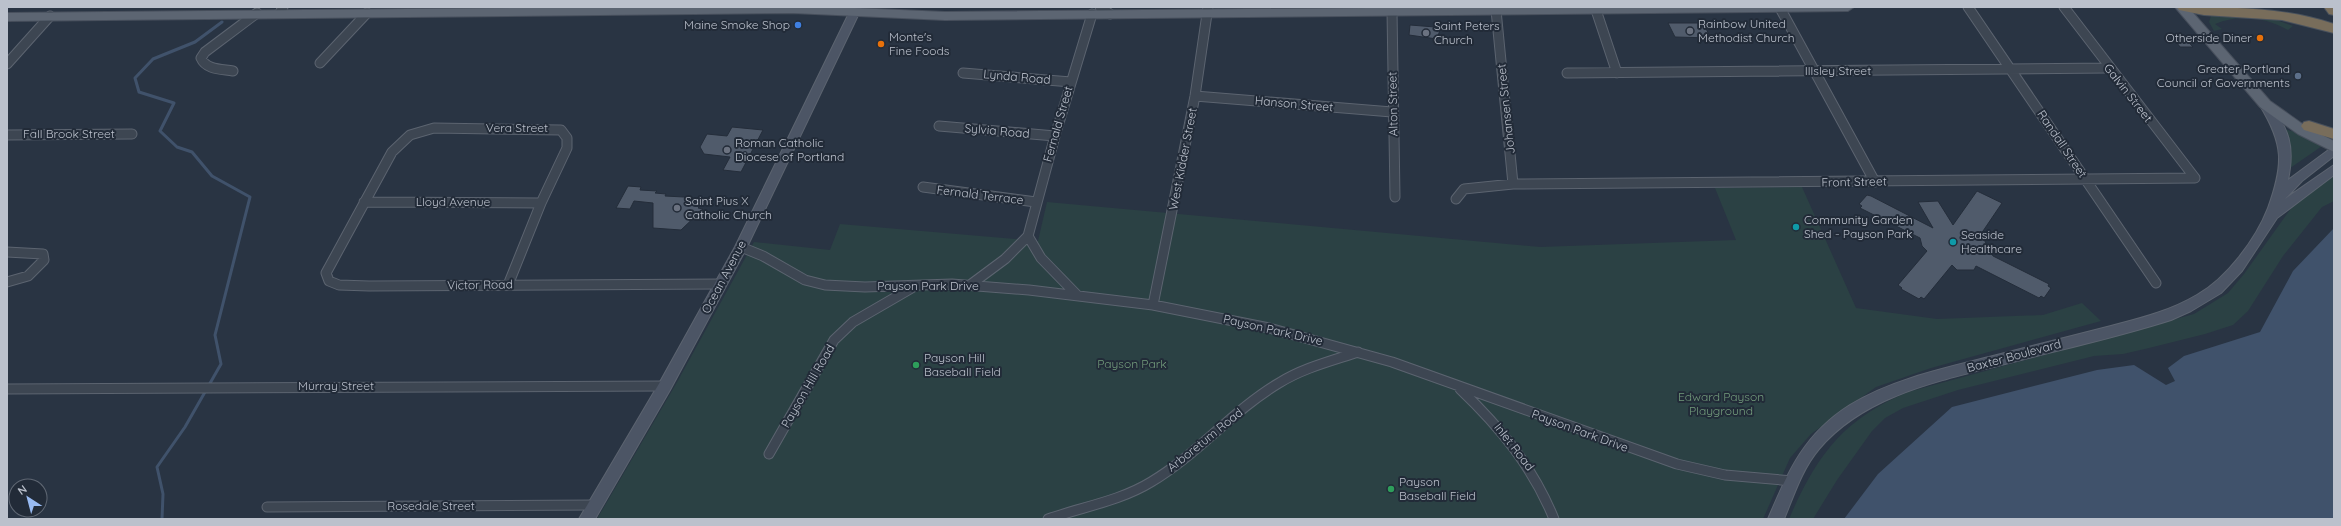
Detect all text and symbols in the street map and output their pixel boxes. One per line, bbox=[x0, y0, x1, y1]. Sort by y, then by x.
place label: Rainbow United Methodist Church bbox=[1698, 16, 1795, 45]
place label: Maine Smoke Shop bbox=[684, 17, 790, 32]
place label: Saint Peters Church bbox=[1434, 18, 1500, 47]
marker: Maine Smoke Shop bbox=[793, 20, 803, 30]
marker: Rainbow United Methodist Church bbox=[1685, 26, 1695, 36]
marker: Saint Peters Church bbox=[1421, 28, 1431, 38]
place label: Monte's Fine Foods bbox=[889, 29, 950, 58]
place label: Otherside Diner bbox=[2165, 30, 2252, 45]
marker: Otherside Diner bbox=[2255, 33, 2265, 43]
marker: Monte's Fine Foods bbox=[876, 39, 886, 49]
street label: Galvin Street bbox=[2101, 60, 2156, 125]
place label: Greater Portland Council of Governments bbox=[2157, 61, 2290, 90]
street label: Johansen Street bbox=[1493, 63, 1518, 155]
street label: Illsley Street bbox=[1805, 63, 1871, 78]
street label: Lynda Road bbox=[983, 66, 1051, 87]
street label: Alton Street bbox=[1384, 71, 1401, 137]
marker: Greater Portland Council of Governments bbox=[2293, 71, 2303, 81]
street label: Fernald Street bbox=[1040, 84, 1076, 164]
street label: Hanson Street bbox=[1254, 93, 1334, 114]
street label: West Kidder Street bbox=[1165, 106, 1200, 211]
street label: Randall Street bbox=[2034, 107, 2091, 180]
street label: Vera Street bbox=[486, 120, 548, 135]
street label: Sylvia Road bbox=[964, 120, 1030, 141]
street label: Fall Brook Street bbox=[23, 126, 115, 141]
place label: Roman Catholic Diocese of Portland bbox=[735, 135, 844, 164]
marker: Roman Catholic Diocese of Portland bbox=[722, 145, 732, 155]
street label: Front Street bbox=[1821, 173, 1887, 190]
street label: Fernald Terrace bbox=[936, 182, 1025, 207]
place label: Saint Pius X Catholic Church bbox=[685, 193, 772, 222]
street label: Lloyd Avenue bbox=[416, 194, 491, 209]
marker: Saint Pius X Catholic Church bbox=[672, 203, 682, 213]
place label: Community Garden Shed - Payson Park bbox=[1804, 212, 1913, 241]
marker: Community Garden Shed - Payson Park bbox=[1791, 222, 1801, 232]
place label: Seaside Healthcare bbox=[1961, 227, 2022, 256]
street label: Ocean Avenue bbox=[698, 237, 749, 316]
marker: Seaside Healthcare bbox=[1948, 237, 1958, 247]
street label: Victor Road bbox=[447, 276, 513, 293]
street label: Payson Park Drive bbox=[877, 278, 979, 293]
street label: Payson Park Drive bbox=[1222, 311, 1325, 348]
street label: Baxter Boulevard bbox=[1965, 336, 2062, 375]
street label: Payson Hill Road bbox=[778, 341, 838, 430]
place label: Payson Hill Baseball Field bbox=[924, 350, 1001, 379]
park label: Payson Park bbox=[1097, 356, 1167, 371]
marker: Payson Hill Baseball Field bbox=[911, 360, 921, 370]
street label: Murray Street bbox=[298, 378, 374, 393]
park label: Edward Payson Playground bbox=[1678, 389, 1764, 418]
street label: Arboretum Road bbox=[1164, 405, 1246, 475]
street label: Payson Park Drive bbox=[1530, 406, 1631, 455]
street label: Inlet Road bbox=[1491, 420, 1538, 474]
place label: Payson Baseball Field bbox=[1399, 474, 1476, 503]
north arrow bbox=[8, 478, 48, 518]
text: N bbox=[15, 482, 30, 498]
marker: Payson Baseball Field bbox=[1386, 484, 1396, 494]
street label: Rosedale Street bbox=[387, 498, 475, 513]

